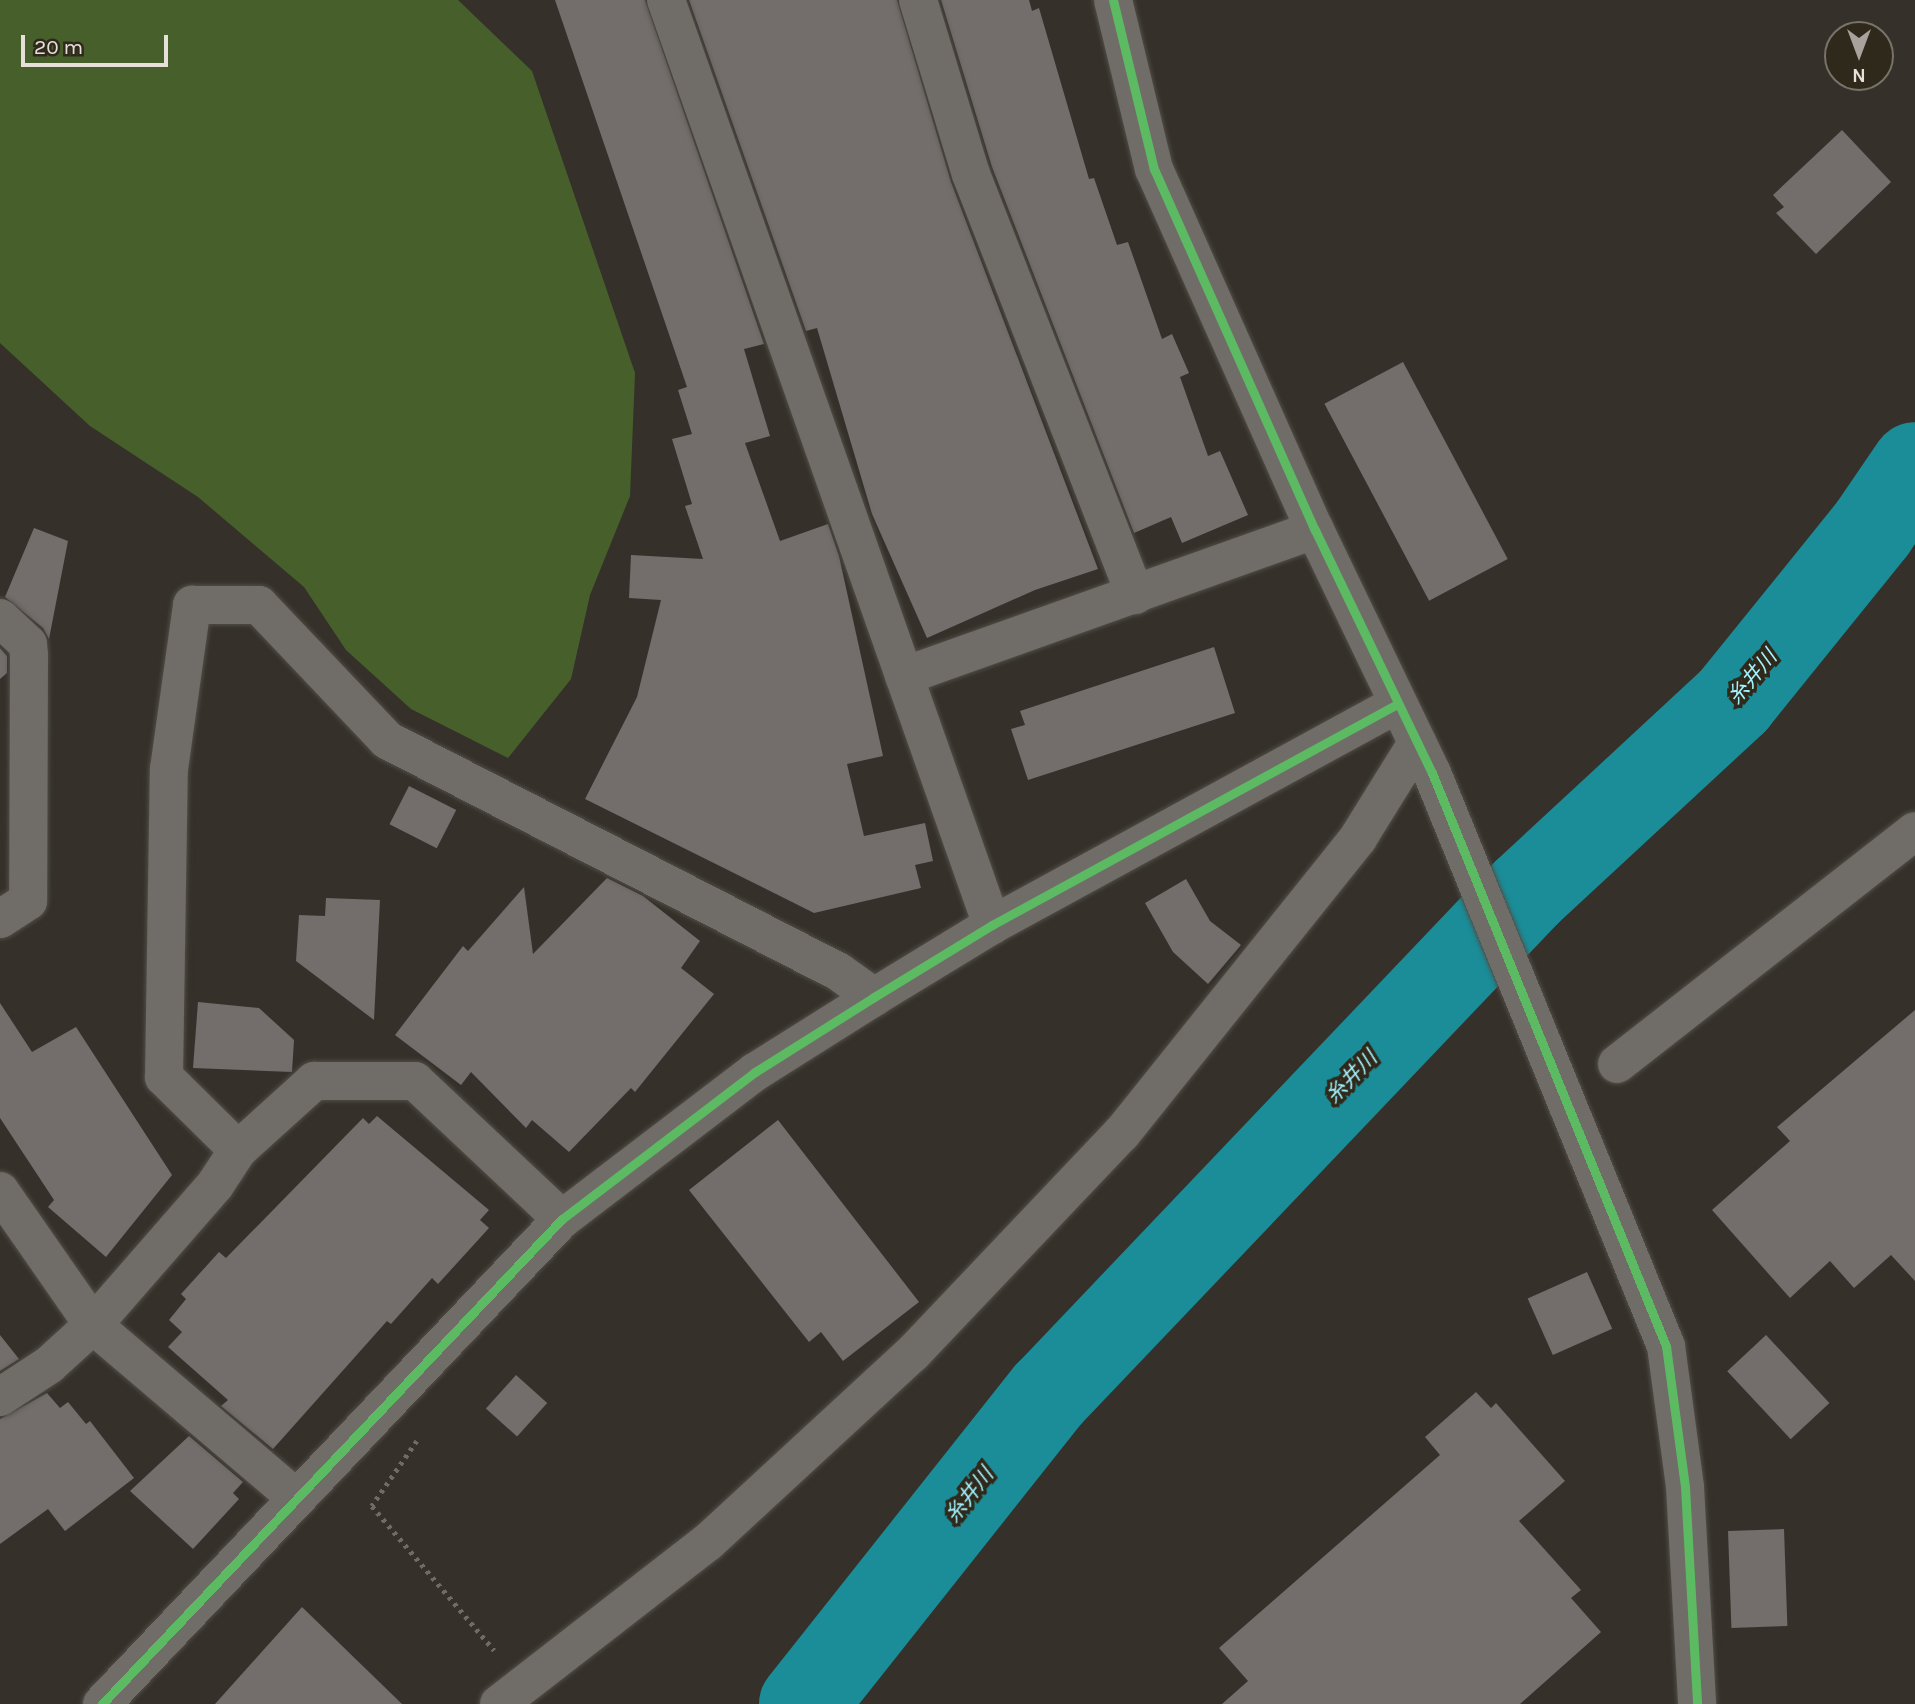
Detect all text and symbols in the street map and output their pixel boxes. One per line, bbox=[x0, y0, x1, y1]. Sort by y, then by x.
scale bar bbox=[24, 21, 172, 65]
north arrow bbox=[1824, 21, 1894, 91]
text: 20 m bbox=[34, 35, 83, 59]
text: N bbox=[1852, 64, 1866, 86]
water label: 糸井川 bbox=[1722, 645, 1782, 709]
water label: 糸井川 bbox=[1320, 1046, 1382, 1108]
water label: 糸井川 bbox=[940, 1462, 998, 1528]

